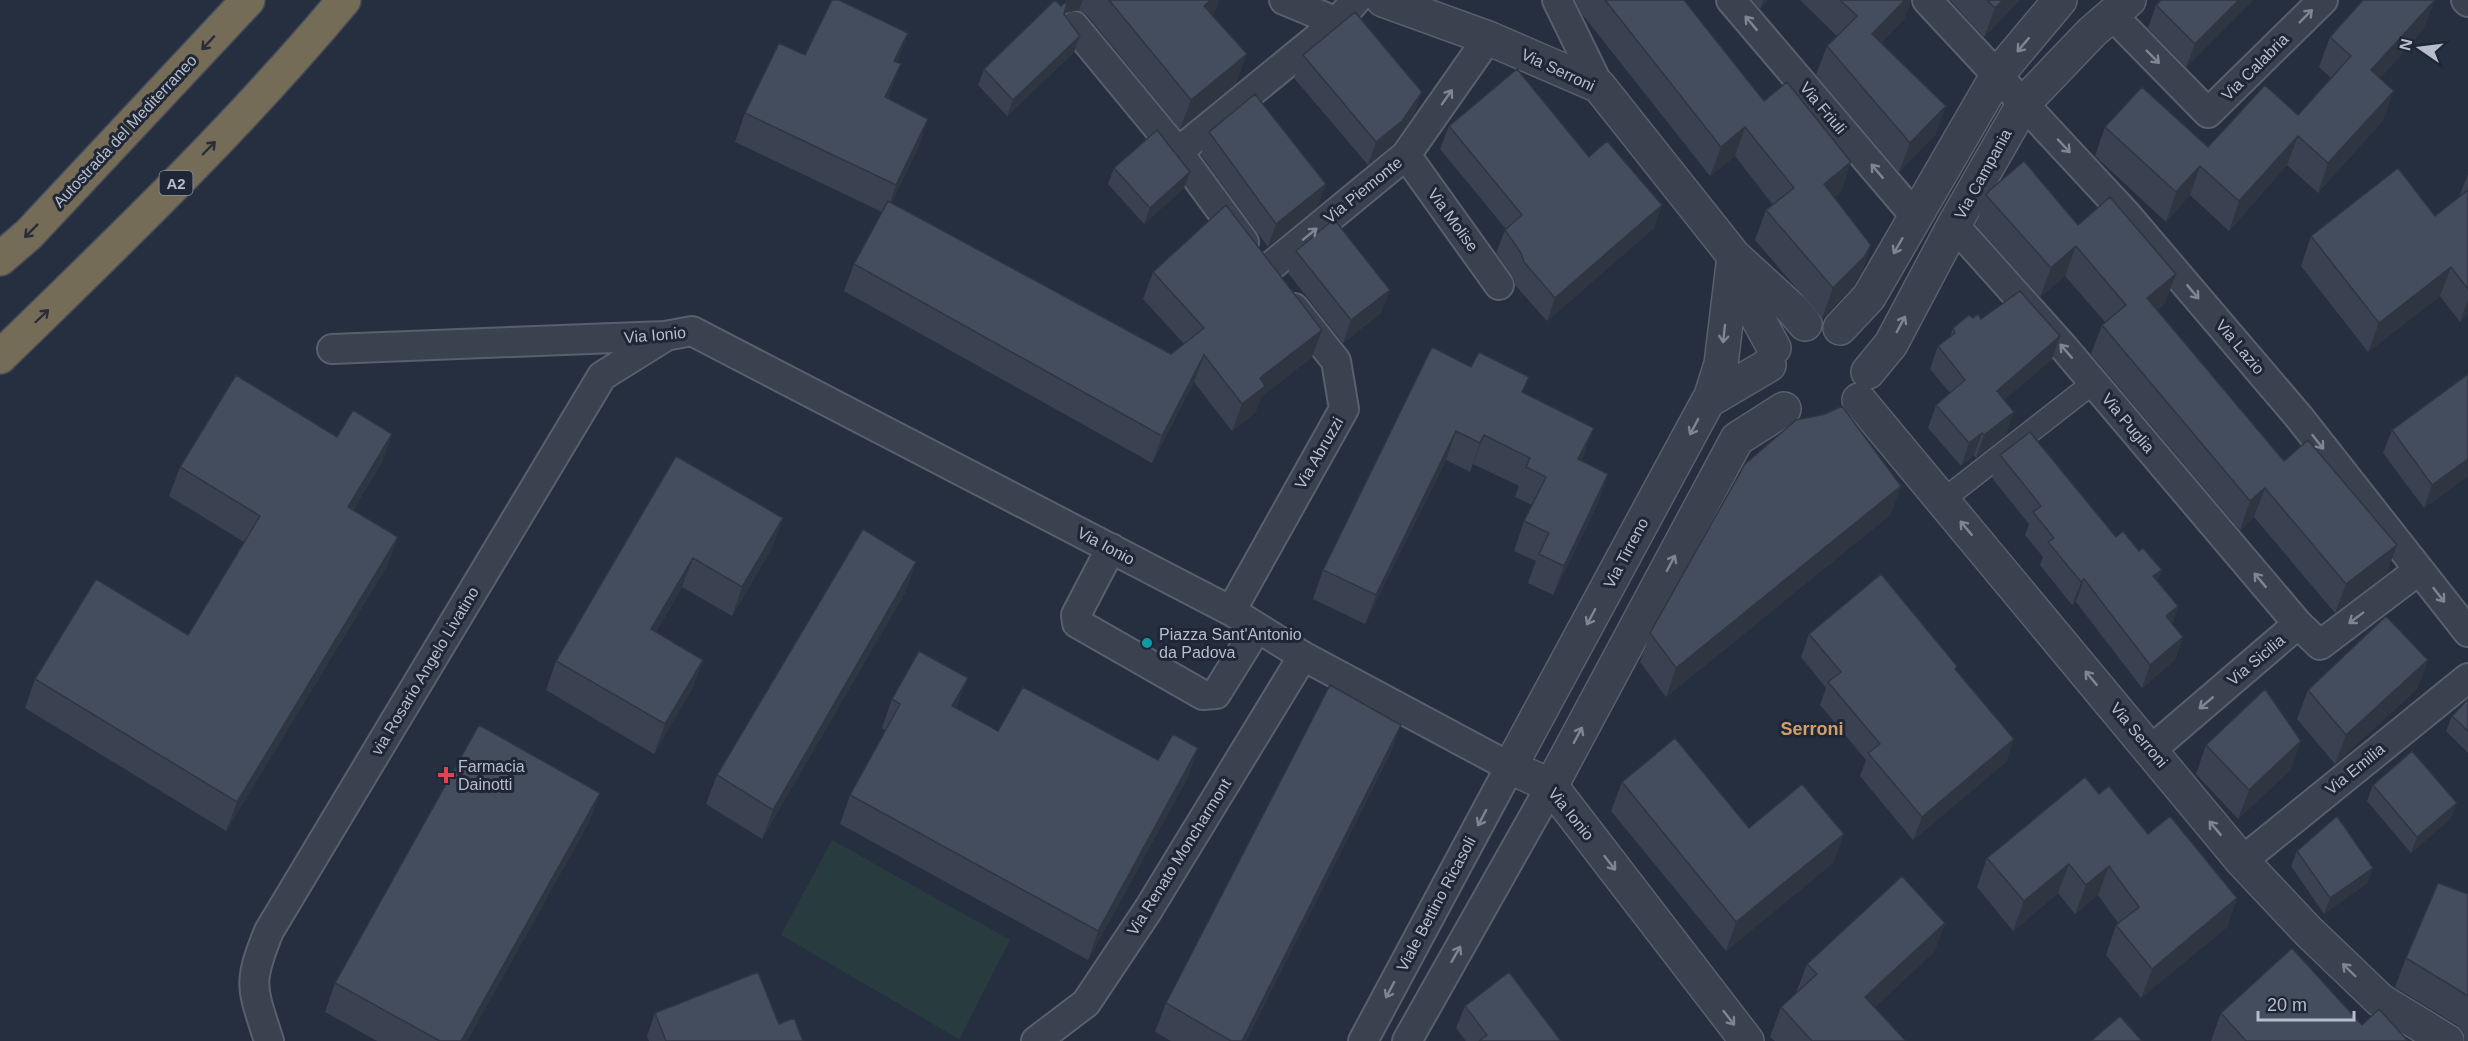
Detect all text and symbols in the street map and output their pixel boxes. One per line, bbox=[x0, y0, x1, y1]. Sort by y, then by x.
one-way arrow bbox=[2299, 9, 2314, 24]
one-way arrow bbox=[1744, 15, 1757, 31]
north arrow bbox=[2390, 18, 2450, 78]
street label: Via Calabria bbox=[2218, 30, 2292, 104]
one-way arrow bbox=[201, 35, 215, 50]
one-way arrow bbox=[2016, 37, 2029, 53]
text: N bbox=[2396, 37, 2416, 52]
street label: Via Serroni bbox=[1519, 46, 1597, 94]
one-way arrow bbox=[2146, 49, 2160, 64]
street label: Autostrada del Mediterraneo bbox=[50, 51, 200, 211]
street label: Via Friuli bbox=[1797, 79, 1849, 137]
one-way arrow bbox=[1441, 89, 1453, 106]
street label: Via Campania bbox=[1951, 126, 2015, 222]
one-way arrow bbox=[2057, 139, 2071, 154]
one-way arrow bbox=[202, 141, 216, 156]
street label: Via Piemonte bbox=[1321, 153, 1405, 226]
one-way arrow bbox=[1870, 164, 1884, 179]
road number: A2 bbox=[160, 171, 192, 195]
street label: Via Molise bbox=[1425, 185, 1482, 255]
one-way arrow bbox=[24, 223, 39, 238]
one-way arrow bbox=[1302, 227, 1318, 240]
one-way arrow bbox=[1892, 237, 1904, 254]
one-way arrow bbox=[2186, 284, 2200, 299]
one-way arrow bbox=[34, 309, 49, 323]
one-way arrow bbox=[1896, 316, 1908, 334]
street label: Via Lazio bbox=[2212, 316, 2268, 378]
street label: Via Ionio bbox=[623, 324, 687, 346]
one-way arrow bbox=[1718, 324, 1729, 344]
one-way arrow bbox=[2059, 344, 2073, 359]
street label: Via Puglia bbox=[2098, 390, 2158, 456]
street label: Via Abruzzi bbox=[1292, 414, 1346, 492]
one-way arrow bbox=[1688, 418, 1700, 435]
one-way arrow bbox=[2312, 433, 2325, 449]
street label: Via Tirreno bbox=[1600, 515, 1652, 591]
one-way arrow bbox=[1960, 520, 1973, 536]
street label: Via Ionio bbox=[1075, 524, 1137, 568]
one-way arrow bbox=[1665, 555, 1677, 572]
one-way arrow bbox=[2254, 572, 2267, 588]
street label: via Rosario Angelo Livatino bbox=[368, 584, 482, 758]
one-way arrow bbox=[2432, 587, 2445, 603]
one-way arrow bbox=[1585, 608, 1597, 625]
one-way arrow bbox=[2348, 612, 2364, 624]
place label: Piazza Sant'Antonio da Padova bbox=[1159, 626, 1302, 661]
street label: Via Sicilia bbox=[2224, 631, 2288, 689]
marker: Piazza Sant'Antonio da Padova bbox=[1140, 636, 1154, 650]
one-way arrow bbox=[2084, 671, 2098, 686]
one-way arrow bbox=[2199, 696, 2214, 710]
street label: Via Serroni bbox=[2107, 699, 2171, 771]
district label: Serroni bbox=[1780, 719, 1844, 739]
one-way arrow bbox=[1572, 727, 1584, 744]
street label: Via Emilia bbox=[2322, 740, 2388, 798]
place label: Farmacia Dainotti bbox=[458, 758, 525, 793]
marker: Farmacia Dainotti bbox=[439, 768, 453, 782]
street label: Via Renato Moncharmont bbox=[1124, 775, 1234, 938]
street label: Via Ionio bbox=[1545, 785, 1597, 844]
one-way arrow bbox=[1476, 809, 1487, 827]
one-way arrow bbox=[2209, 820, 2222, 836]
street label: Viale Bettino Ricasoli bbox=[1393, 834, 1479, 974]
one-way arrow bbox=[1603, 855, 1616, 871]
one-way arrow bbox=[1451, 945, 1462, 963]
one-way arrow bbox=[2341, 963, 2356, 978]
one-way arrow bbox=[1384, 981, 1395, 999]
scale bar bbox=[2258, 984, 2354, 1022]
text: 20 m bbox=[2267, 995, 2307, 1015]
one-way arrow bbox=[1722, 1009, 1735, 1025]

